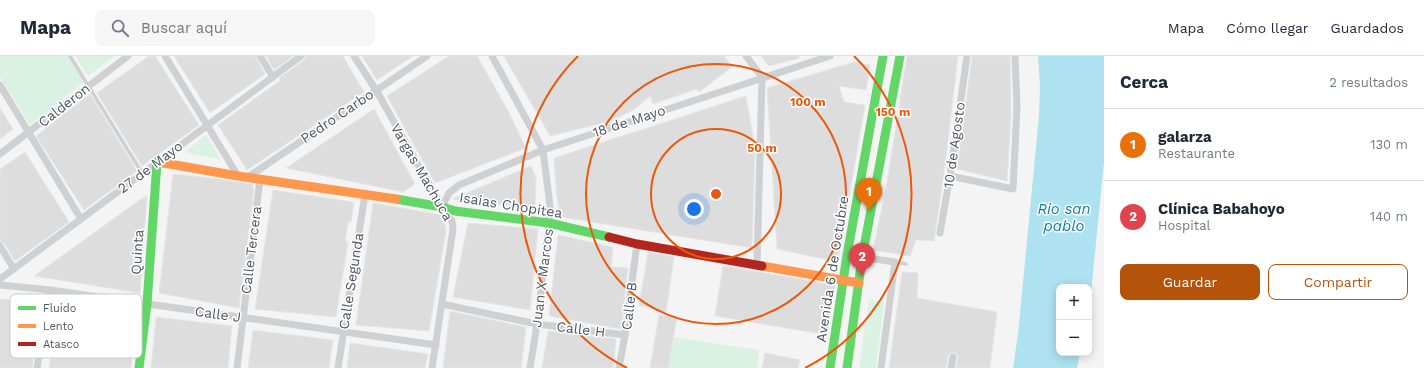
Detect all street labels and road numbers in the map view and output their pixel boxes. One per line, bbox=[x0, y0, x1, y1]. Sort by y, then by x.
street label: Calderon bbox=[35, 80, 93, 130]
street label: Pedro Carbo bbox=[298, 86, 376, 146]
street label: 10 de Agosto bbox=[940, 101, 968, 189]
street label: 18 de Mayo bbox=[591, 102, 667, 140]
street label: Vargas Machuca bbox=[388, 120, 456, 224]
street label: 27 de Mayo bbox=[115, 138, 185, 196]
street label: Isaias Chopitea bbox=[458, 189, 564, 221]
street label: Avenida 6 de Octubre bbox=[813, 195, 851, 343]
street label: Calle Tercera bbox=[238, 205, 264, 295]
street label: Juan X Marcos bbox=[528, 228, 556, 328]
street label: Quinta bbox=[127, 229, 147, 275]
street label: Calle Segunda bbox=[335, 232, 367, 330]
street label: Calle B bbox=[618, 281, 640, 331]
street label: Calle J bbox=[194, 303, 242, 325]
street label: Calle H bbox=[556, 318, 606, 340]

